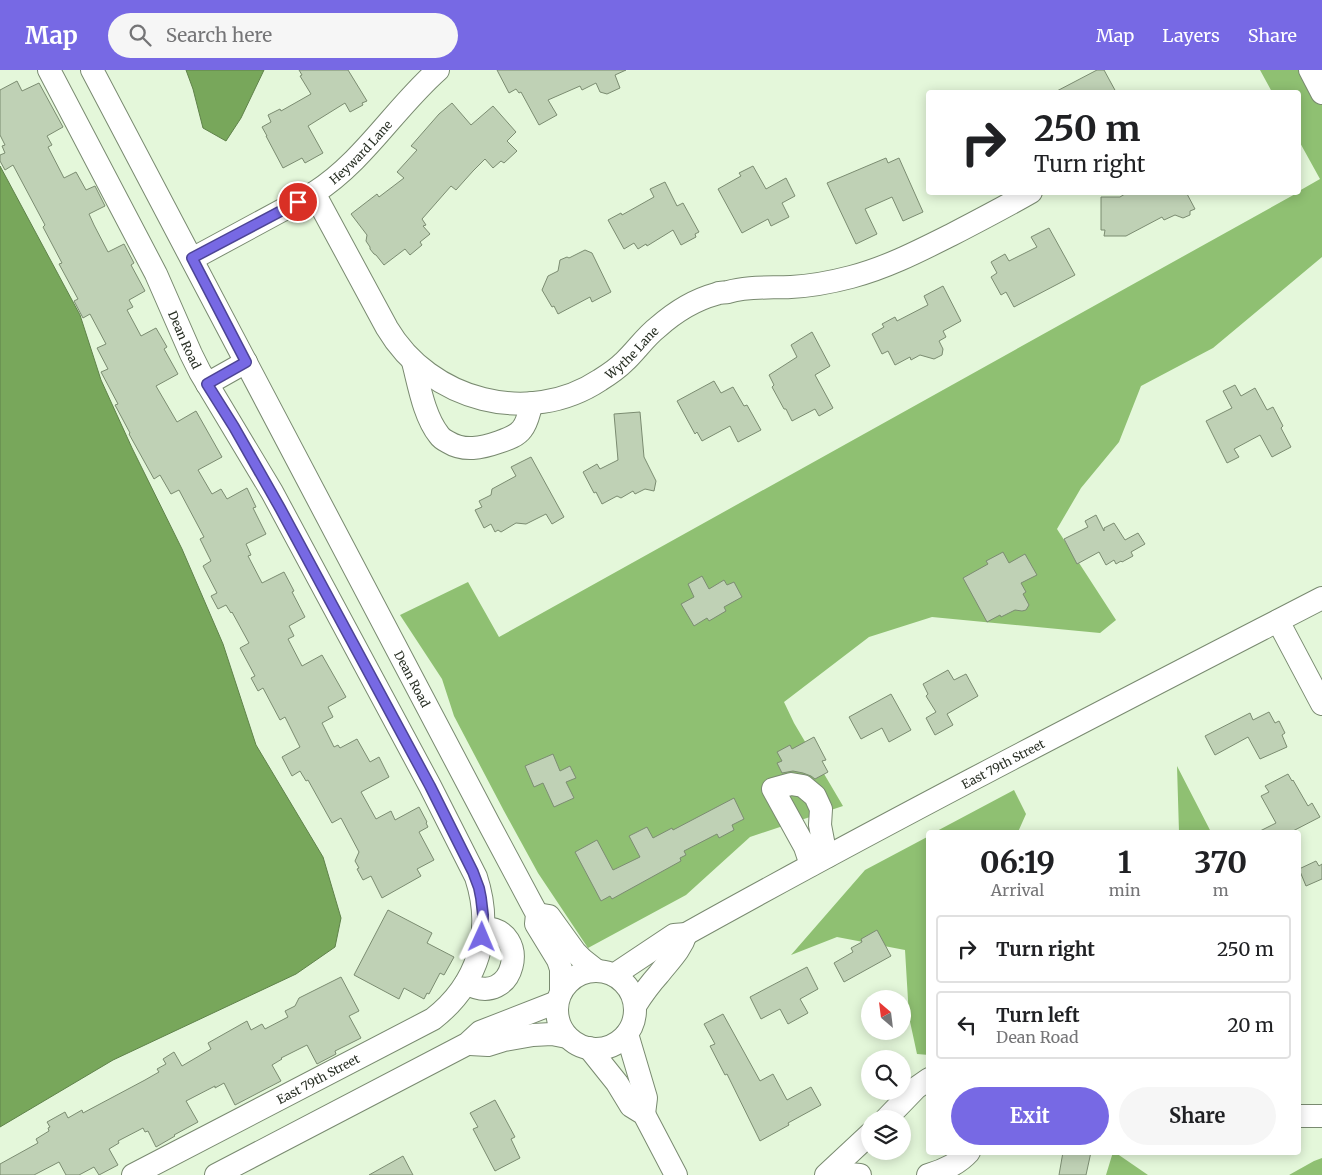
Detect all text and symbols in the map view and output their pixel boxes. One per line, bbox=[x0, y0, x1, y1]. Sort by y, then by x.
search box bbox=[108, 13, 458, 58]
text: Map bbox=[25, 20, 78, 51]
icon: search bbox=[126, 21, 154, 49]
text: Search here bbox=[166, 23, 272, 47]
text: Map bbox=[1096, 24, 1134, 47]
text: Layers bbox=[1162, 24, 1220, 47]
text: Share bbox=[1248, 24, 1297, 47]
text: 250 m bbox=[1034, 107, 1140, 151]
icon: right bbox=[951, 110, 1016, 175]
street label: Heyward Lane bbox=[326, 117, 395, 187]
text: Turn right bbox=[1034, 150, 1145, 178]
pin bbox=[277, 181, 319, 223]
icon: arrive bbox=[284, 188, 312, 216]
street label: Dean Road bbox=[165, 308, 205, 371]
street label: Wythe Lane bbox=[601, 323, 661, 383]
street label: Dean Road bbox=[391, 648, 434, 710]
street label: East 79th Street bbox=[959, 735, 1047, 791]
text: 06:19 bbox=[980, 843, 1055, 881]
text: 1 bbox=[1118, 843, 1132, 881]
text: 370 bbox=[1194, 843, 1247, 881]
text: Arrival bbox=[991, 880, 1044, 900]
text: min bbox=[1109, 880, 1141, 900]
text: m bbox=[1213, 880, 1229, 900]
position arrow bbox=[455, 910, 507, 962]
icon: right bbox=[953, 935, 981, 963]
text: Turn right bbox=[996, 937, 1095, 961]
text: 250 m bbox=[1217, 937, 1274, 961]
north arrow bbox=[861, 990, 911, 1040]
map controls bbox=[861, 990, 911, 1160]
text: Turn left bbox=[996, 1003, 1080, 1027]
icon: left bbox=[953, 1011, 981, 1039]
text: 20 m bbox=[1227, 1013, 1274, 1037]
text: Dean Road bbox=[996, 1027, 1079, 1047]
button: search bbox=[861, 1050, 911, 1100]
street label: East 79th Street bbox=[274, 1051, 362, 1107]
button: Exit bbox=[951, 1087, 1109, 1145]
button: Share bbox=[1119, 1087, 1276, 1145]
button: layers bbox=[861, 1110, 911, 1160]

